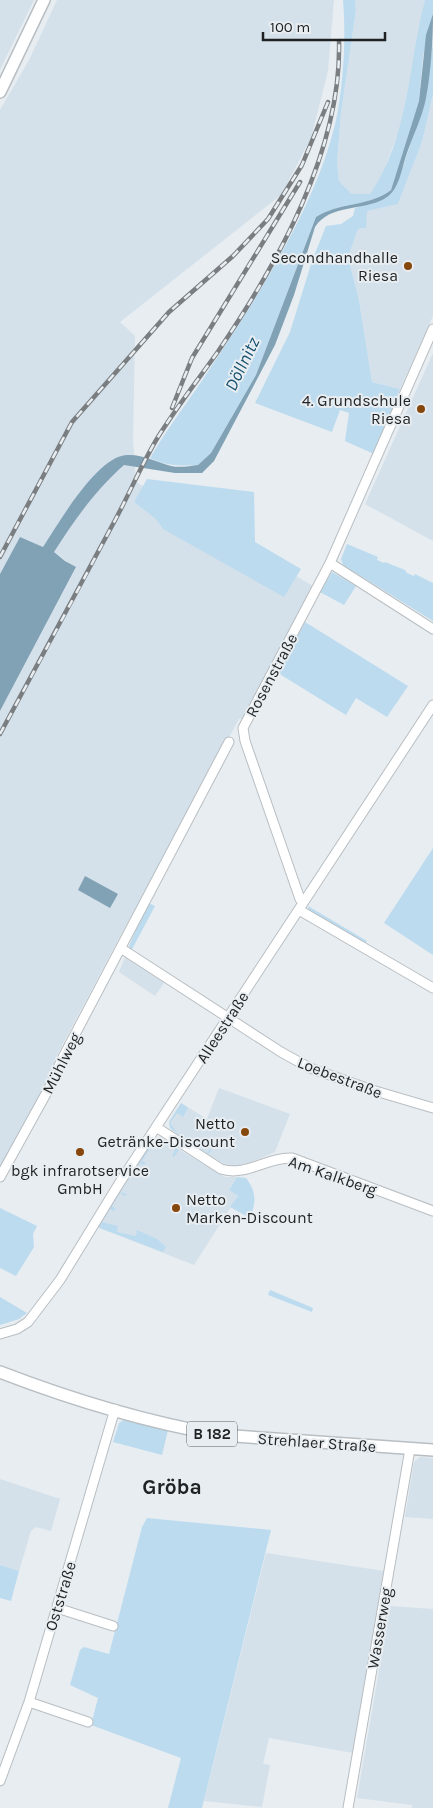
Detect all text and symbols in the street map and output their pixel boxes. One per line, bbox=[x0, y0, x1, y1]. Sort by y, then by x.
scale bar bbox=[263, 10, 386, 42]
text: 100 m bbox=[270, 18, 310, 36]
place label: Secondhandhalle Riesa bbox=[271, 248, 398, 285]
marker: Secondhandhalle Riesa bbox=[402, 260, 414, 272]
water label: Döllnitz bbox=[220, 333, 265, 394]
place label: 4. Grundschule Riesa bbox=[302, 391, 411, 428]
marker: 4. Grundschule Riesa bbox=[415, 403, 427, 415]
street label: Rosenstraße bbox=[241, 630, 301, 720]
street label: Alleestraße bbox=[192, 988, 253, 1067]
street label: Mühlweg bbox=[38, 1029, 85, 1097]
street label: Loebestraße bbox=[295, 1053, 385, 1102]
place label: Netto Getränke-Discount bbox=[97, 1114, 235, 1151]
marker: Netto Getränke-Discount bbox=[239, 1126, 251, 1138]
marker: bgk infrarotservice GmbH bbox=[74, 1146, 86, 1158]
street label: Am Kalkberg bbox=[286, 1151, 380, 1199]
place label: bgk infrarotservice GmbH bbox=[11, 1161, 149, 1198]
place label: Netto Marken-Discount bbox=[186, 1190, 313, 1227]
marker: Netto Marken-Discount bbox=[170, 1202, 182, 1214]
road number: B 182 bbox=[187, 1422, 237, 1446]
street label: Strehlaer Straße bbox=[257, 1429, 377, 1456]
district label: Gröba bbox=[142, 1475, 202, 1499]
street label: Oststraße bbox=[41, 1559, 80, 1633]
street label: Wasserweg bbox=[363, 1586, 396, 1670]

